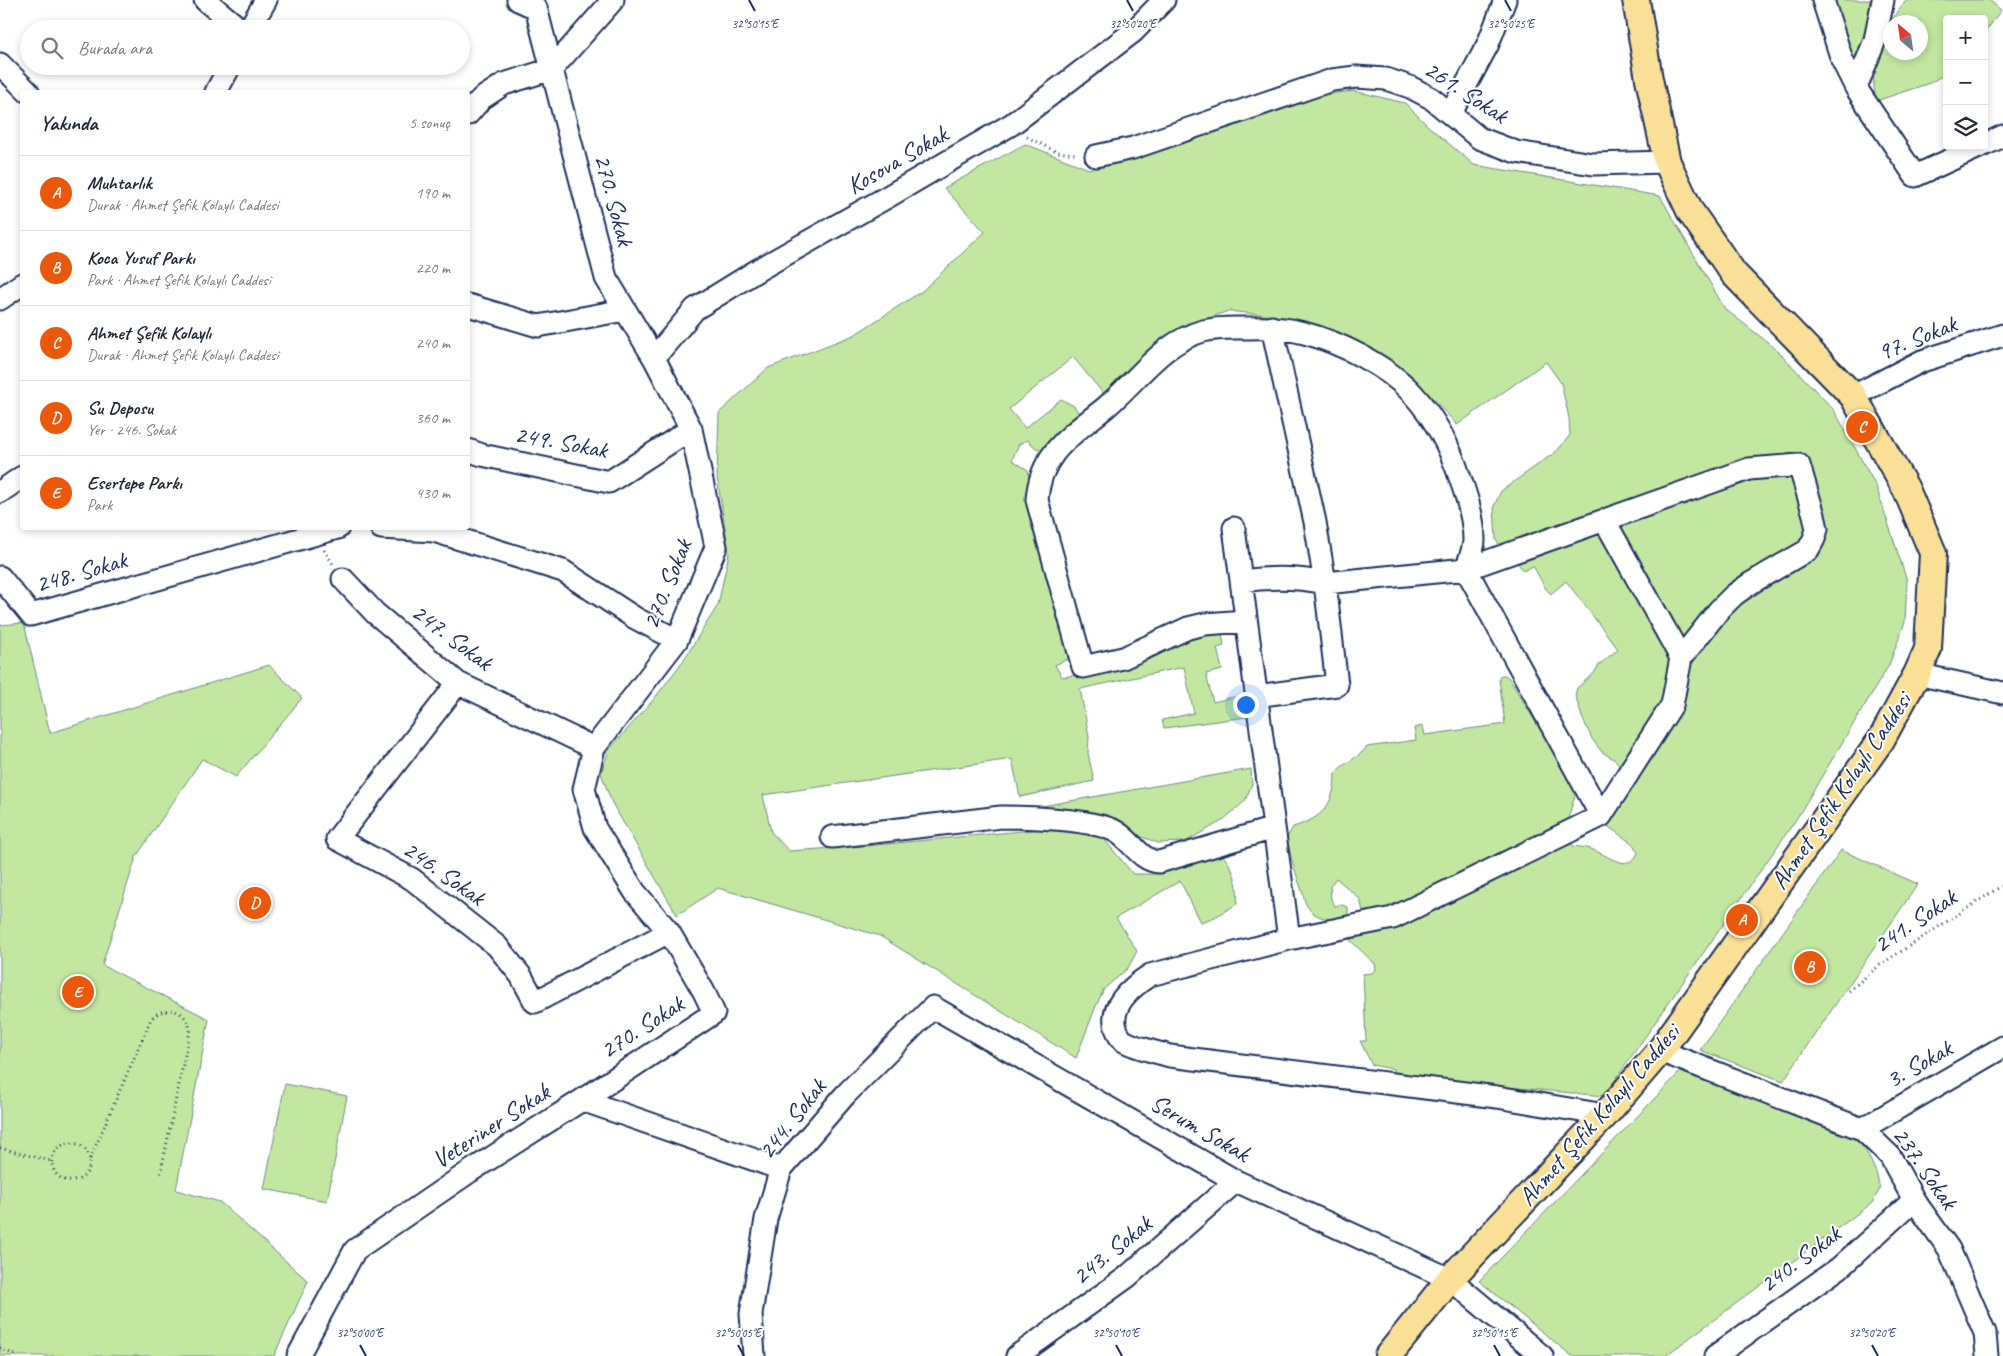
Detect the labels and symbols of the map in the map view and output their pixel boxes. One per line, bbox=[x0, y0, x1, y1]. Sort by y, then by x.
north arrow bbox=[1883, 15, 1928, 60]
text: 32°50'15"E bbox=[732, 16, 780, 32]
text: 32°50'20"E bbox=[1110, 16, 1158, 32]
text: 32°50'25"E bbox=[1488, 16, 1536, 32]
street label: 261. Sokak bbox=[1418, 53, 1516, 132]
street label: Kosova Sokak bbox=[841, 117, 955, 202]
street label: 270. Sokak bbox=[586, 151, 642, 251]
street label: 97. Sokak bbox=[1873, 307, 1963, 368]
pin: C bbox=[1846, 408, 1878, 446]
street label: 249. Sokak bbox=[512, 418, 612, 466]
street label: 270. Sokak bbox=[635, 533, 700, 633]
street label: 248. Sokak bbox=[32, 543, 132, 600]
street label: 247. Sokak bbox=[405, 596, 501, 679]
street label: Ahmet Şefik Kolaylı Caddesi bbox=[1763, 684, 1921, 896]
your location bbox=[1233, 692, 1259, 718]
street label: 246. Sokak bbox=[396, 833, 493, 914]
street label: 241. Sokak bbox=[1867, 880, 1964, 960]
pin: D bbox=[239, 884, 271, 922]
pin: A bbox=[1726, 901, 1758, 939]
pin: B bbox=[1794, 948, 1826, 986]
pin: E bbox=[62, 973, 94, 1011]
street label: 270. Sokak bbox=[594, 987, 692, 1066]
street label: Ahmet Şefik Kolaylı Caddesi bbox=[1511, 1015, 1689, 1213]
street label: 3. Sokak bbox=[1880, 1031, 1959, 1096]
street label: 244. Sokak bbox=[751, 1071, 835, 1166]
street label: Veteriner Sokak bbox=[426, 1075, 557, 1176]
street label: Serum Sokak bbox=[1145, 1087, 1257, 1170]
street label: 237. Sokak bbox=[1885, 1120, 1966, 1217]
street label: 243. Sokak bbox=[1065, 1207, 1160, 1292]
street label: 240. Sokak bbox=[1753, 1217, 1849, 1300]
text: 32°50'00"E bbox=[337, 1325, 385, 1341]
text: 32°50'05"E bbox=[715, 1325, 763, 1341]
text: 32°50'10"E bbox=[1093, 1325, 1141, 1341]
text: 32°50'15"E bbox=[1471, 1325, 1519, 1341]
text: 32°50'20"E bbox=[1849, 1325, 1897, 1341]

